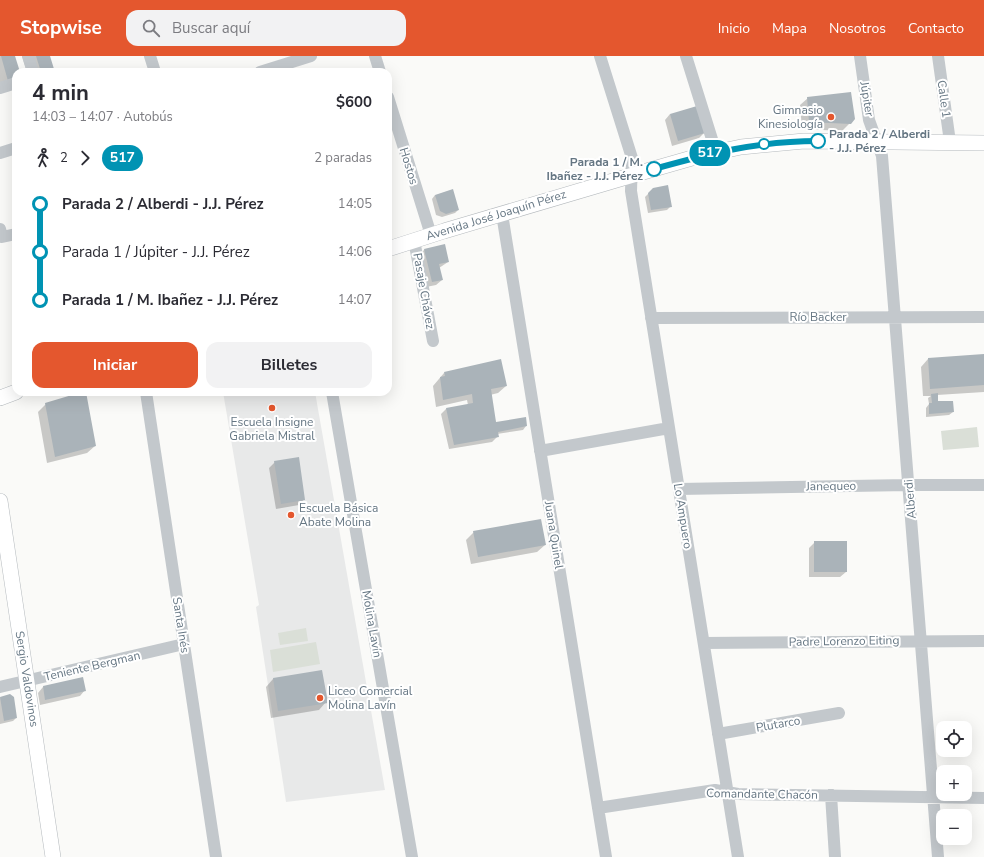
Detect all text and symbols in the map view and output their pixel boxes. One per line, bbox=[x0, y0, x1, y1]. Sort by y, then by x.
search box bbox=[126, 10, 406, 46]
text: Stopwise bbox=[20, 15, 102, 41]
icon: search bbox=[140, 17, 162, 39]
text: Buscar aquí bbox=[172, 18, 250, 38]
text: Inicio bbox=[718, 19, 750, 38]
text: Mapa bbox=[772, 19, 807, 38]
text: Nosotros bbox=[829, 19, 886, 38]
text: Contacto bbox=[908, 19, 964, 38]
text: 4 min bbox=[32, 78, 89, 108]
street label: Júpiter bbox=[856, 79, 878, 118]
street label: Calle 1 bbox=[933, 79, 955, 119]
text: $600 bbox=[336, 92, 372, 112]
place label: Gimnasio Kinesiología bbox=[758, 102, 823, 132]
text: 14:03 – 14:07 · Autobús bbox=[32, 108, 173, 126]
marker: Gimnasio Kinesiología bbox=[826, 112, 836, 122]
place label: Parada 2 / Alberdi - J.J. Pérez bbox=[829, 126, 930, 156]
marker: Parada 2 / Alberdi - J.J. Pérez bbox=[810, 133, 826, 149]
unlabelled marker bbox=[758, 138, 770, 150]
line badge: 517 bbox=[687, 140, 733, 166]
text: 517 bbox=[697, 143, 723, 162]
street label: Hostos bbox=[396, 145, 422, 187]
icon: walk bbox=[32, 147, 54, 169]
icon: forward bbox=[74, 147, 96, 169]
text: 517 bbox=[110, 148, 135, 167]
text: 2 bbox=[60, 149, 68, 167]
text: 2 paradas bbox=[314, 149, 372, 167]
place label: Parada 1 / M. Ibañez - J.J. Pérez bbox=[547, 154, 643, 184]
marker: Parada 1 / M. Ibañez - J.J. Pérez bbox=[646, 161, 662, 177]
street label: Avenida José Joaquín Pérez bbox=[424, 186, 569, 244]
text: Parada 2 / Alberdi - J.J. Pérez bbox=[62, 194, 264, 214]
text: 14:05 bbox=[338, 195, 372, 213]
text: Parada 1 / Júpiter - J.J. Pérez bbox=[62, 242, 250, 262]
text: 14:06 bbox=[338, 243, 372, 261]
street label: Pasaje Chávez bbox=[409, 252, 439, 331]
text: Parada 1 / M. Ibañez - J.J. Pérez bbox=[62, 290, 278, 310]
text: 14:07 bbox=[338, 291, 372, 309]
street label: Río Backer bbox=[789, 309, 847, 325]
button: Iniciar bbox=[32, 342, 198, 388]
button: Billetes bbox=[206, 342, 372, 388]
marker: Escuela Insigne Gabriela Mistral bbox=[267, 403, 277, 413]
place label: Escuela Insigne Gabriela Mistral bbox=[229, 414, 315, 444]
street label: Janequeo bbox=[805, 478, 857, 494]
street label: Alberdi bbox=[900, 479, 920, 519]
street label: Lo Ampuero bbox=[670, 482, 696, 550]
street label: Juana Quinel bbox=[541, 499, 567, 571]
place label: Escuela Básica Abate Molina bbox=[299, 500, 378, 530]
marker: Escuela Básica Abate Molina bbox=[286, 510, 296, 520]
street label: Molina Lavín bbox=[358, 589, 386, 659]
street label: Santa Inés bbox=[169, 596, 193, 654]
street label: Sergio Valdovinos bbox=[12, 630, 43, 728]
street label: Padre Lorenzo Eiting bbox=[789, 632, 899, 650]
street label: Teniente Bergman bbox=[42, 647, 142, 685]
place label: Liceo Comercial Molina Lavín bbox=[328, 683, 413, 713]
marker: Liceo Comercial Molina Lavín bbox=[315, 693, 325, 703]
street label: Plutarco bbox=[755, 712, 802, 736]
map controls bbox=[936, 721, 972, 845]
button: locate bbox=[936, 721, 972, 757]
button: + bbox=[936, 765, 972, 801]
street label: Comandante Chacón bbox=[706, 785, 818, 803]
button: − bbox=[936, 809, 972, 845]

